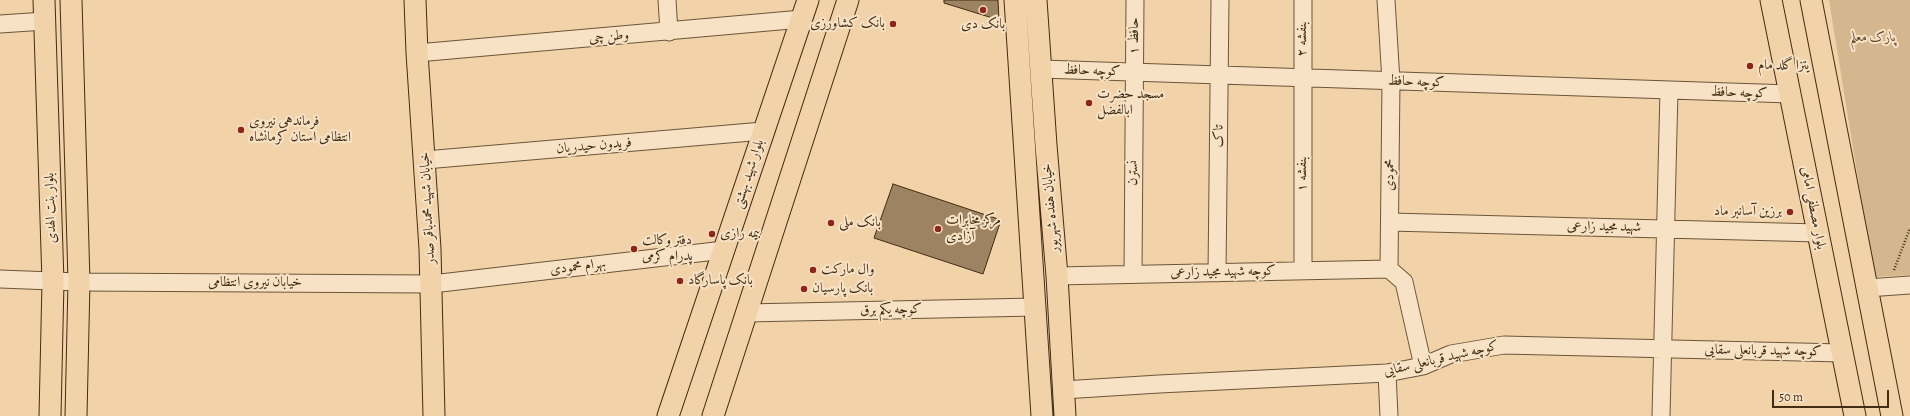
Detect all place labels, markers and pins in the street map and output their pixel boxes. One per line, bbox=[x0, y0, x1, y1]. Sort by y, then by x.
marker: بانک دی bbox=[978, 5, 988, 15]
place label: بانک کشاورزی bbox=[810, 16, 885, 32]
place label: بانک دی bbox=[961, 17, 1005, 33]
marker: بانک کشاورزی bbox=[888, 19, 898, 29]
place label: یتزا گلد مام bbox=[1758, 58, 1809, 74]
marker: یتزا گلد مام bbox=[1745, 61, 1755, 71]
place label: مسجد حضرت ابالفضل bbox=[1097, 87, 1164, 120]
marker: مسجد حضرت ابالفضل bbox=[1084, 98, 1094, 108]
place label: فرماندهی نیروی انتظامی استان کرمانشاه bbox=[249, 114, 351, 146]
marker: فرماندهی نیروی انتظامی استان کرمانشاه bbox=[236, 125, 246, 135]
place label: برزین آسانبر ماد bbox=[1714, 204, 1782, 220]
marker: برزین آسانبر ماد bbox=[1785, 207, 1795, 217]
place label: مرکز مخابرات آزادی bbox=[946, 213, 1001, 246]
place label: بانک ملی bbox=[839, 215, 881, 231]
marker: بانک ملی bbox=[826, 218, 836, 228]
marker: مرکز مخابرات آزادی bbox=[933, 224, 943, 234]
place label: بیمه رازی bbox=[720, 226, 760, 242]
marker: بیمه رازی bbox=[707, 229, 717, 239]
place label: دفتر وکالت پدرام کرمی bbox=[642, 233, 693, 266]
marker: دفتر وکالت پدرام کرمی bbox=[629, 244, 639, 254]
place label: وال مارکت bbox=[821, 262, 875, 278]
marker: وال مارکت bbox=[808, 265, 818, 275]
place label: بانک پاسارگاد bbox=[688, 273, 753, 289]
marker: بانک پاسارگاد bbox=[675, 276, 685, 286]
place label: بانک پارسیان bbox=[812, 281, 873, 297]
marker: بانک پارسیان bbox=[799, 284, 809, 294]

